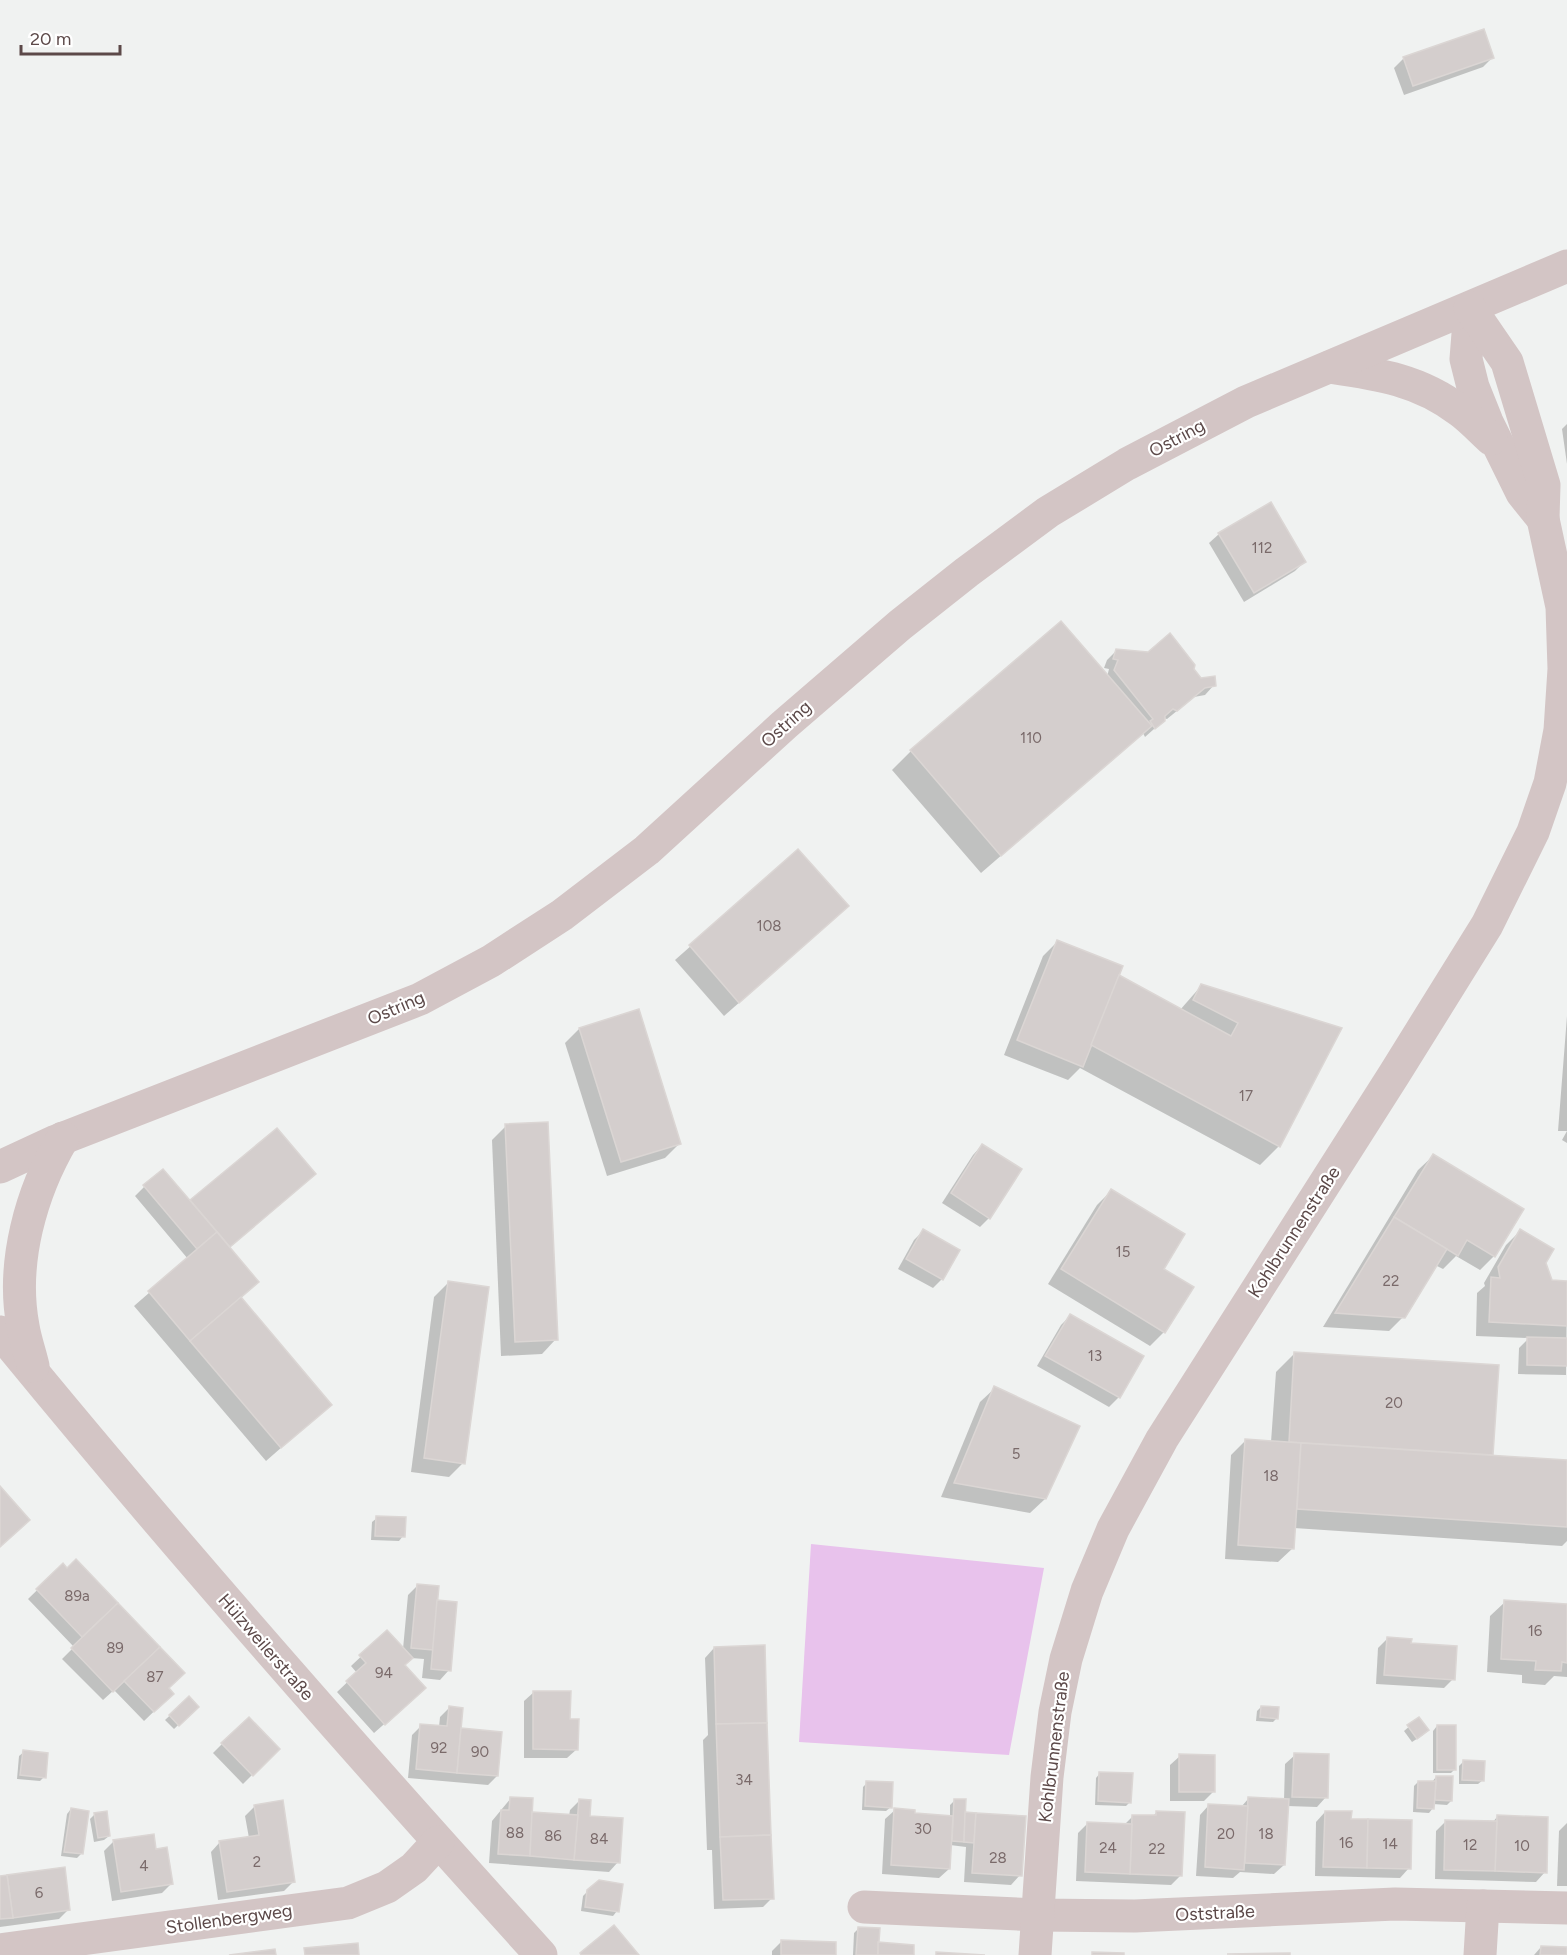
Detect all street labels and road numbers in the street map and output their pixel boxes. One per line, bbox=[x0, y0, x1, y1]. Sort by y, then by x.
street label: Ostring bbox=[1145, 414, 1209, 462]
street label: Ostring bbox=[756, 696, 816, 752]
street label: Ostring bbox=[364, 986, 428, 1030]
street label: Kohlbrunnenstraße bbox=[1243, 1162, 1345, 1302]
street label: Hülzweilerstraße bbox=[214, 1589, 319, 1705]
street label: Kohlbrunnenstraße bbox=[1034, 1670, 1074, 1824]
street label: Stollenbergweg bbox=[164, 1899, 294, 1939]
street label: Oststraße bbox=[1175, 1900, 1255, 1926]

